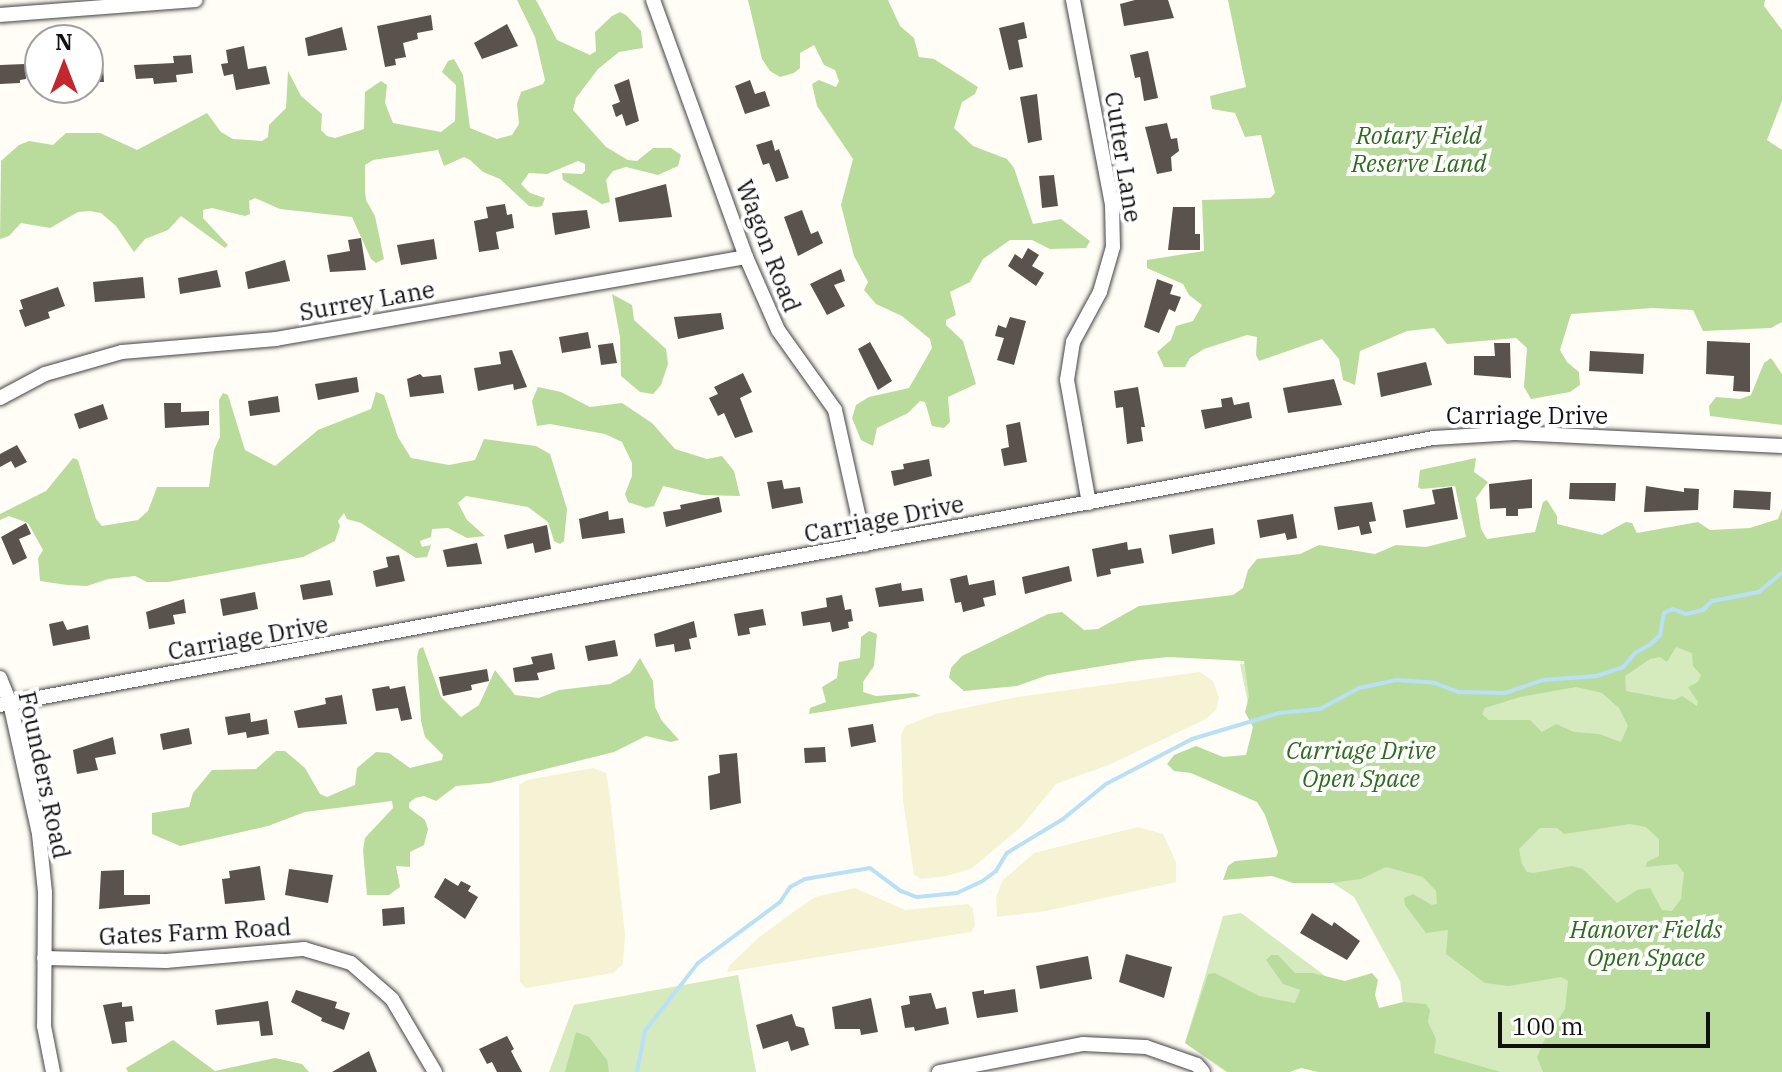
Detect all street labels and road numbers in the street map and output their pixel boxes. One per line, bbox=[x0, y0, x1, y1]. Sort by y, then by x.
street label: Cutter Lane bbox=[1098, 90, 1148, 224]
street label: Wagon Road bbox=[730, 176, 806, 316]
street label: Surrey Lane bbox=[297, 275, 437, 327]
street label: Carriage Drive bbox=[1446, 402, 1608, 430]
street label: Carriage Drive bbox=[802, 489, 966, 549]
street label: Carriage Drive bbox=[166, 610, 330, 666]
street label: Founders Road bbox=[12, 689, 76, 861]
street label: Gates Farm Road bbox=[98, 913, 292, 951]

